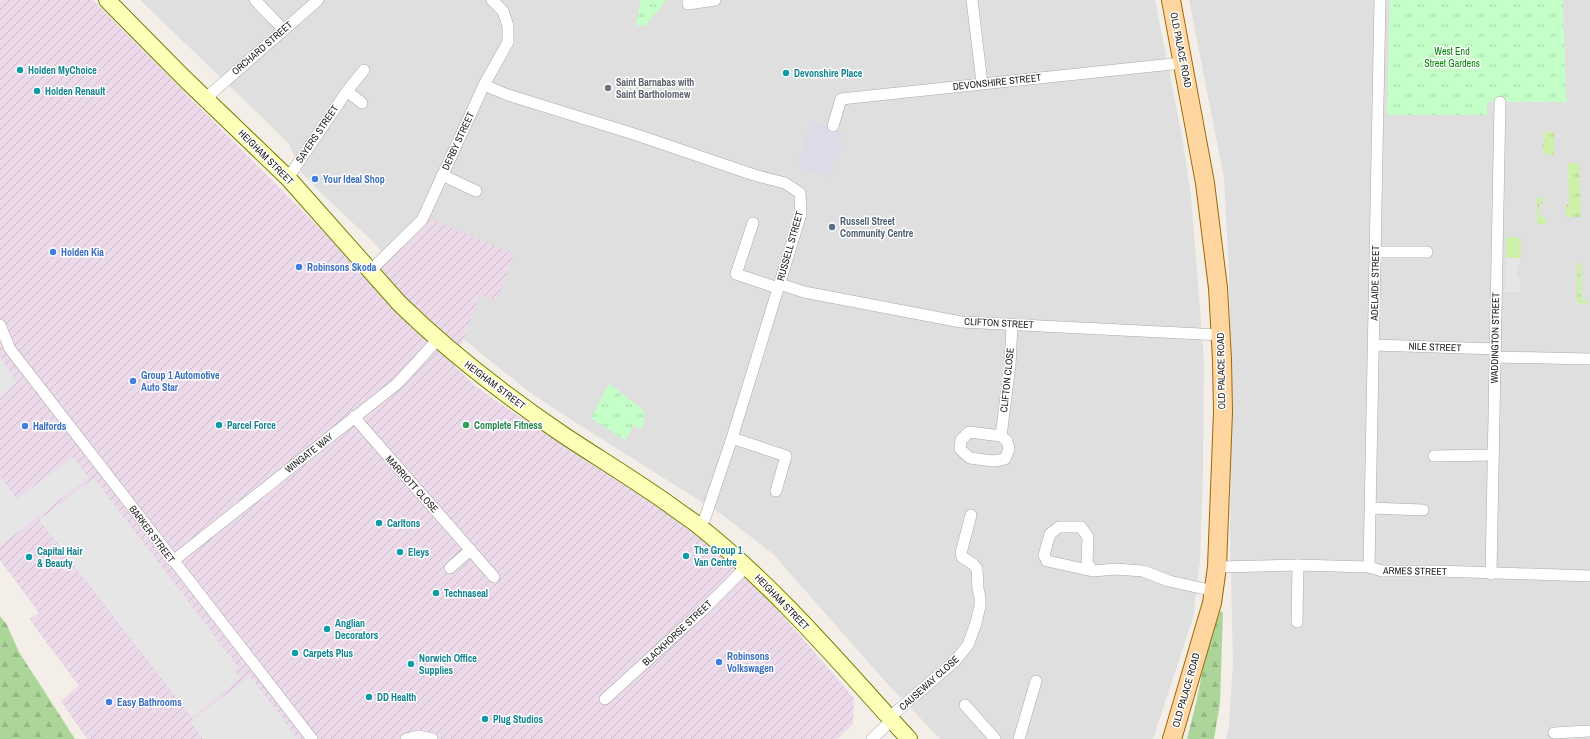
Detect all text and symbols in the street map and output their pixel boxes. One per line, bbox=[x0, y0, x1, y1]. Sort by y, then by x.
street label: OLD PALACE ROAD bbox=[1167, 11, 1195, 89]
street label: ORCHARD STREET bbox=[229, 18, 295, 78]
park label: West End Street Gardens bbox=[1424, 45, 1480, 70]
place label: Holden MyChoice bbox=[28, 64, 97, 77]
marker: Holden MyChoice bbox=[15, 65, 25, 75]
place label: Devonshire Place bbox=[794, 67, 863, 80]
marker: Devonshire Place bbox=[781, 68, 791, 78]
street label: DEVONSHIRE STREET bbox=[952, 71, 1042, 93]
place label: Saint Barnabas with Saint Bartholomew bbox=[616, 76, 694, 101]
marker: Saint Barnabas with Saint Bartholomew bbox=[603, 83, 613, 93]
place label: Holden Renault bbox=[45, 85, 105, 98]
marker: Holden Renault bbox=[32, 86, 42, 96]
street label: SAYERS STREET bbox=[293, 102, 341, 166]
street label: DERBY STREET bbox=[439, 110, 477, 172]
street label: HEIGHAM STREET bbox=[236, 127, 296, 187]
place label: Your Ideal Shop bbox=[323, 173, 385, 186]
marker: Your Ideal Shop bbox=[310, 174, 320, 184]
street label: RUSSELL STREET bbox=[774, 210, 806, 282]
place label: Russell Street Community Centre bbox=[840, 215, 914, 240]
marker: Russell Street Community Centre bbox=[827, 222, 837, 232]
street label: ADELAIDE STREET bbox=[1368, 245, 1382, 322]
place label: Holden Kia bbox=[61, 246, 104, 259]
marker: Holden Kia bbox=[48, 247, 58, 257]
place label: Robinsons Skoda bbox=[307, 261, 377, 274]
marker: Robinsons Skoda bbox=[294, 262, 304, 272]
street label: WADDINGTON STREET bbox=[1488, 292, 1502, 384]
street label: CLIFTON STREET bbox=[964, 315, 1034, 331]
street label: OLD PALACE ROAD bbox=[1214, 332, 1228, 410]
street label: NILE STREET bbox=[1408, 340, 1462, 354]
street label: CLIFTON CLOSE bbox=[997, 347, 1017, 413]
street label: HEIGHAM STREET bbox=[462, 358, 528, 412]
place label: Group 1 Automotive Auto Star bbox=[141, 369, 220, 394]
marker: Group 1 Automotive Auto Star bbox=[128, 376, 138, 386]
place label: Parcel Force bbox=[227, 419, 276, 432]
place label: Complete Fitness bbox=[474, 419, 543, 432]
place label: Halfords bbox=[33, 420, 67, 433]
marker: Parcel Force bbox=[214, 420, 224, 430]
marker: Complete Fitness bbox=[461, 420, 471, 430]
marker: Halfords bbox=[20, 421, 30, 431]
street label: WINGATE WAY bbox=[282, 430, 336, 476]
street label: MARRIOTT CLOSE bbox=[383, 453, 441, 515]
street label: BARKER STREET bbox=[126, 503, 178, 565]
place label: Carltons bbox=[387, 517, 421, 530]
marker: Carltons bbox=[374, 518, 384, 528]
place label: The Group 1 Van Centre bbox=[694, 544, 743, 569]
place label: Capital Hair & Beauty bbox=[37, 545, 83, 570]
place label: Eleys bbox=[408, 546, 430, 559]
marker: Eleys bbox=[395, 547, 405, 557]
marker: The Group 1 Van Centre bbox=[681, 551, 691, 561]
marker: Capital Hair & Beauty bbox=[24, 552, 34, 562]
street label: ARMES STREET bbox=[1382, 564, 1447, 578]
street label: HEIGHAM STREET bbox=[752, 571, 812, 633]
place label: Technaseal bbox=[444, 587, 488, 600]
marker: Technaseal bbox=[431, 588, 441, 598]
street label: BLACKHORSE STREET bbox=[639, 597, 715, 669]
place label: Anglian Decorators bbox=[335, 617, 379, 642]
marker: Anglian Decorators bbox=[322, 624, 332, 634]
place label: Carpets Plus bbox=[303, 647, 354, 660]
marker: Carpets Plus bbox=[290, 648, 300, 658]
place label: Robinsons Volkswagen bbox=[727, 650, 774, 675]
street label: OLD PALACE ROAD bbox=[1169, 651, 1203, 729]
place label: Norwich Office Supplies bbox=[419, 652, 477, 677]
street label: CAUSEWAY CLOSE bbox=[896, 653, 962, 713]
marker: Robinsons Volkswagen bbox=[714, 657, 724, 667]
marker: Norwich Office Supplies bbox=[406, 659, 416, 669]
place label: DD Health bbox=[377, 691, 416, 704]
marker: DD Health bbox=[364, 692, 374, 702]
place label: Easy Bathrooms bbox=[117, 696, 182, 709]
marker: Easy Bathrooms bbox=[104, 697, 114, 707]
place label: Plug Studios bbox=[493, 713, 544, 726]
marker: Plug Studios bbox=[480, 714, 490, 724]

